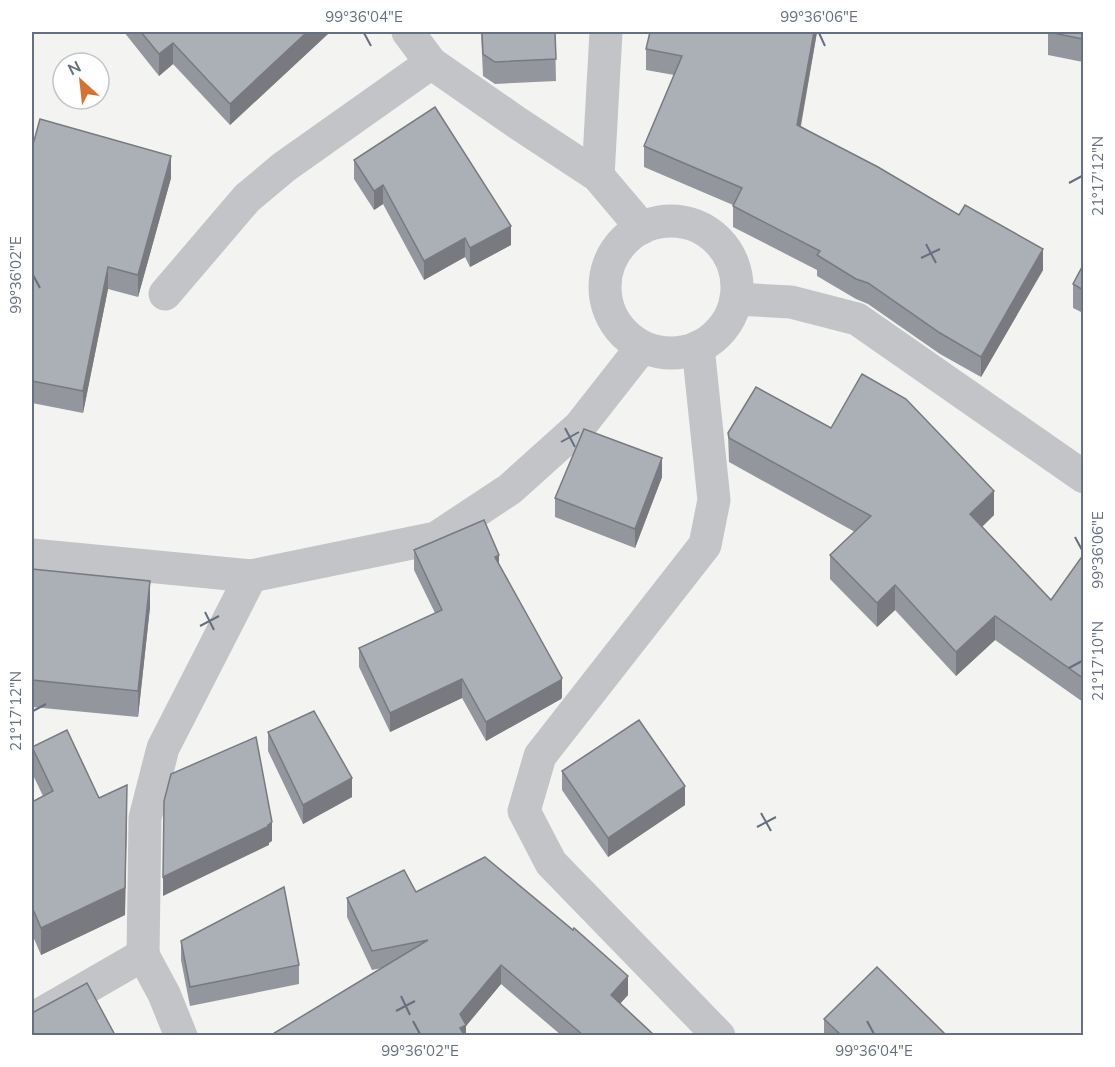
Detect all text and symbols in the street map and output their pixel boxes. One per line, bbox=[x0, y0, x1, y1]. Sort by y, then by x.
text: 99°36'04"E bbox=[325, 7, 403, 26]
text: 99°36'06"E bbox=[780, 7, 858, 26]
north arrow bbox=[51, 51, 111, 111]
text: N bbox=[64, 56, 84, 79]
text: 21°17'12"N bbox=[1088, 136, 1107, 216]
text: 99°36'02"E bbox=[6, 236, 25, 314]
text: 99°36'06"E bbox=[1088, 511, 1107, 589]
text: 21°17'10"N bbox=[1088, 621, 1107, 701]
text: 21°17'12"N bbox=[6, 671, 25, 751]
text: 99°36'02"E bbox=[381, 1041, 459, 1060]
text: 99°36'04"E bbox=[835, 1041, 913, 1060]

